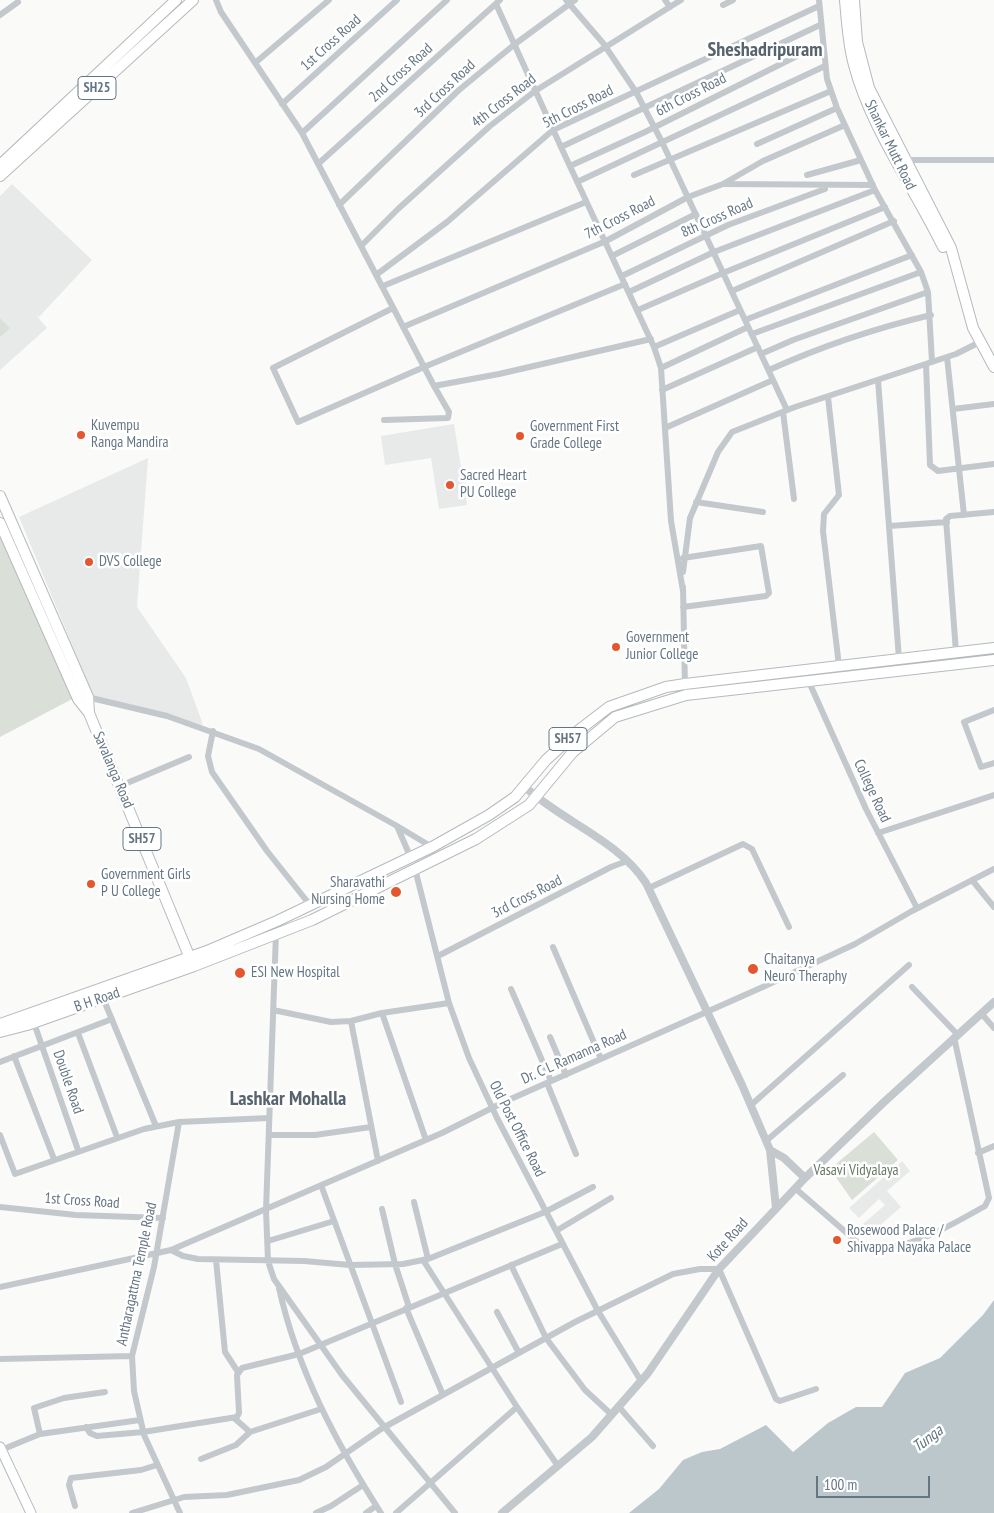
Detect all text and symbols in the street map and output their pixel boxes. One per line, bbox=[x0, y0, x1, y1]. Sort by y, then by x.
street label: 1st Cross Road bbox=[297, 11, 365, 75]
district label: Sheshadripuram bbox=[707, 38, 823, 62]
street label: 2nd Cross Road bbox=[366, 40, 436, 106]
street label: 3rd Cross Road bbox=[411, 56, 479, 122]
street label: 4th Cross Road bbox=[468, 70, 540, 132]
street label: 6th Cross Road bbox=[653, 70, 729, 120]
road number: SH25 bbox=[78, 76, 116, 100]
street label: 5th Cross Road bbox=[540, 82, 616, 132]
street label: Shankar Mutt Road bbox=[860, 97, 920, 193]
street label: 7th Cross Road bbox=[582, 193, 658, 243]
street label: 8th Cross Road bbox=[678, 194, 756, 242]
place label: Kuvempu Ranga Mandira bbox=[91, 417, 168, 452]
place label: Government First Grade College bbox=[530, 418, 619, 453]
marker: Kuvempu Ranga Mandira bbox=[75, 429, 87, 441]
marker: Government First Grade College bbox=[514, 430, 526, 442]
place label: Sacred Heart PU College bbox=[460, 467, 527, 502]
marker: Sacred Heart PU College bbox=[444, 479, 456, 491]
place label: DVS College bbox=[99, 553, 162, 571]
marker: DVS College bbox=[83, 556, 95, 568]
place label: Government Junior College bbox=[626, 629, 698, 664]
marker: Government Junior College bbox=[610, 641, 622, 653]
road number: SH57 bbox=[549, 728, 587, 751]
street label: Savalanga Road bbox=[89, 729, 137, 811]
street label: College Road bbox=[850, 757, 894, 825]
road number: SH57 bbox=[123, 828, 161, 851]
place label: Government Girls P U College bbox=[101, 866, 191, 901]
street label: 3rd Cross Road bbox=[489, 872, 565, 922]
place label: Sharavathi Nursing Home bbox=[311, 874, 385, 909]
marker: Government Girls P U College bbox=[85, 878, 97, 890]
marker: Sharavathi Nursing Home bbox=[389, 885, 403, 899]
place label: Chaitanya Neuro Theraphy bbox=[764, 951, 847, 986]
marker: Chaitanya Neuro Theraphy bbox=[746, 962, 760, 976]
place label: ESI New Hospital bbox=[251, 964, 340, 982]
marker: ESI New Hospital bbox=[233, 966, 247, 980]
street label: B H Road bbox=[72, 984, 122, 1016]
street label: Dr. C L Ramanna Road bbox=[519, 1026, 629, 1088]
street label: Double Road bbox=[49, 1048, 87, 1116]
street label: Old Post Office Road bbox=[485, 1078, 549, 1180]
district label: Lashkar Mohalla bbox=[230, 1087, 346, 1111]
park label: Vasavi Vidyalaya bbox=[813, 1162, 899, 1180]
street label: 1st Cross Road bbox=[44, 1189, 120, 1213]
street label: Antharagattma Temple Road bbox=[113, 1201, 161, 1347]
street label: Kote Road bbox=[704, 1215, 752, 1265]
place label: Rosewood Palace / Shivappa Nayaka Palace bbox=[847, 1222, 971, 1257]
marker: Rosewood Palace / Shivappa Nayaka Palace bbox=[831, 1234, 843, 1246]
water label: Tunga bbox=[909, 1421, 947, 1457]
scale bar bbox=[819, 1466, 933, 1498]
text: 100 m bbox=[824, 1475, 857, 1494]

